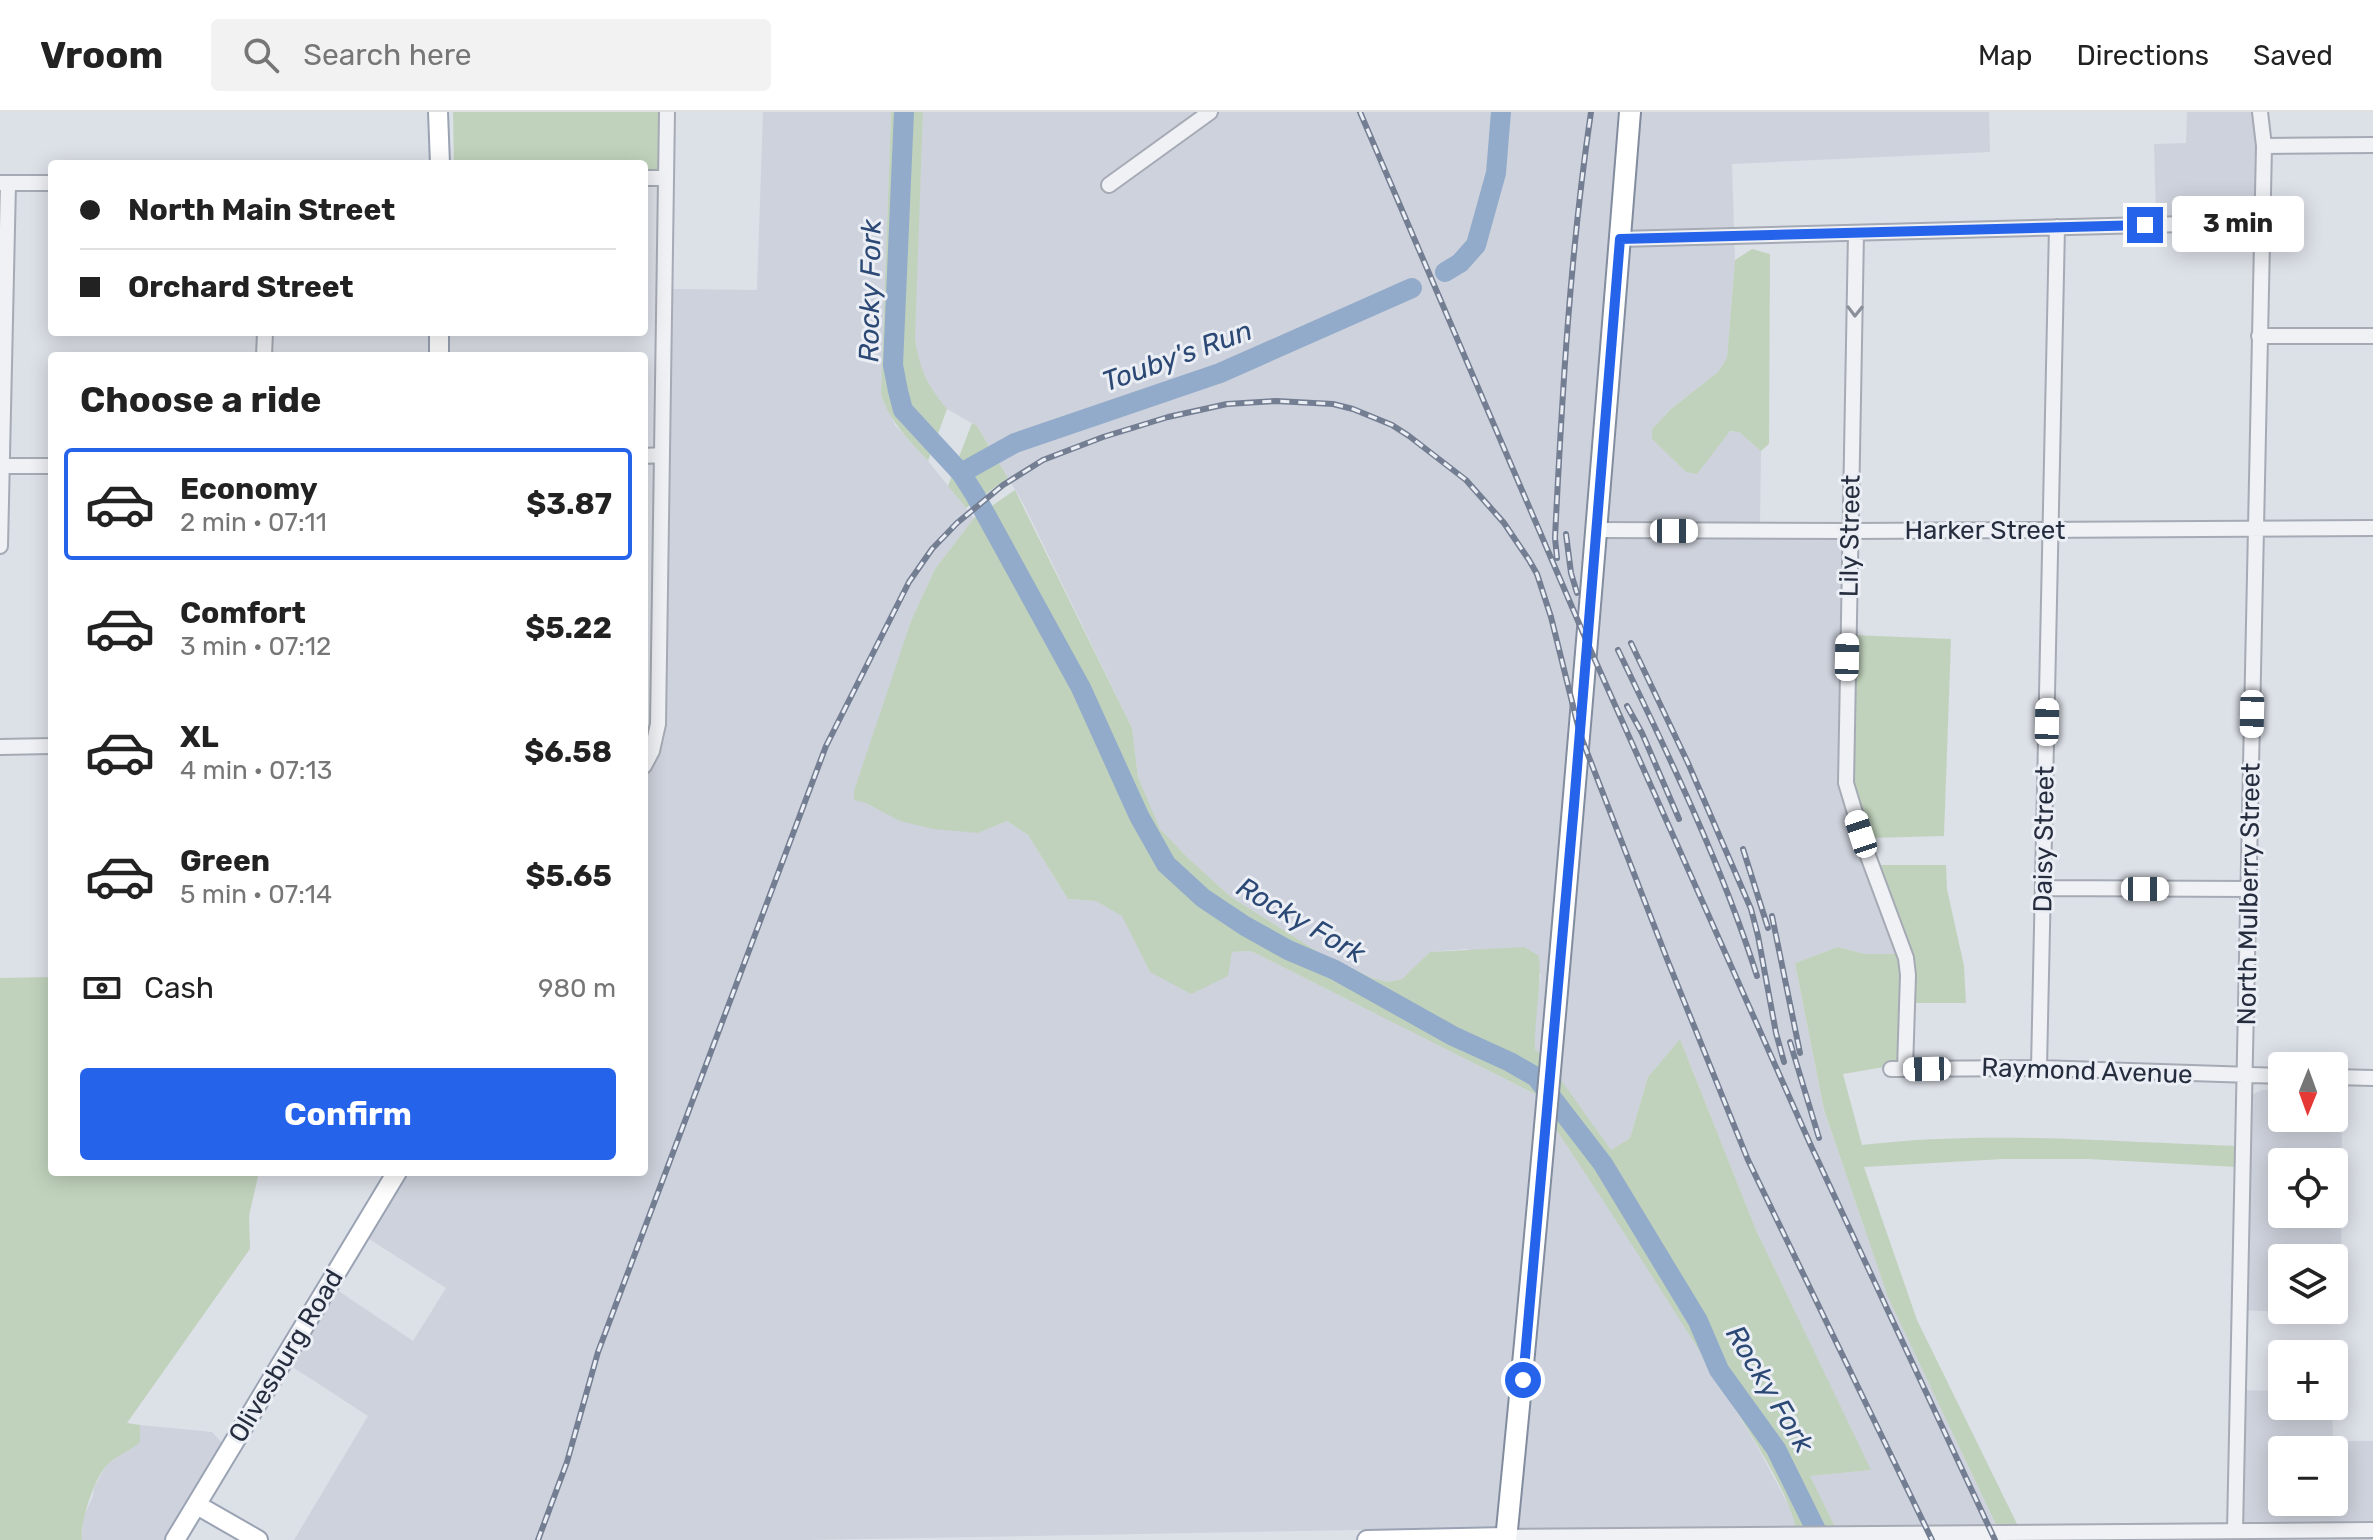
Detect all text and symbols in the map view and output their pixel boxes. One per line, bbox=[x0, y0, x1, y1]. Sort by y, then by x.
search box bbox=[211, 19, 771, 91]
text: Vroom bbox=[40, 32, 163, 78]
icon: search bbox=[239, 33, 283, 77]
text: Search here bbox=[303, 37, 472, 73]
text: Map bbox=[1978, 39, 2032, 72]
text: Directions bbox=[2076, 39, 2209, 72]
text: Saved bbox=[2253, 39, 2333, 72]
text: North Main Street bbox=[128, 192, 395, 228]
callout: 3 min bbox=[2173, 197, 2305, 253]
route end bbox=[2127, 207, 2163, 243]
text: 3 min bbox=[2203, 208, 2273, 239]
water label: Rocky Fork bbox=[852, 219, 888, 363]
text: Orchard Street bbox=[128, 269, 354, 305]
one-way arrow bbox=[1846, 305, 1864, 318]
water label: Touby's Run bbox=[1098, 314, 1256, 398]
text: Choose a ride bbox=[80, 378, 321, 421]
icon: car bbox=[84, 468, 156, 540]
text: Economy bbox=[180, 471, 318, 507]
street label: Lily Street bbox=[1833, 475, 1867, 597]
text: $3.87 bbox=[526, 486, 612, 522]
text: 2 min · 07:11 bbox=[180, 507, 327, 538]
street label: Harker Street bbox=[1905, 515, 2065, 546]
car bbox=[1650, 519, 1698, 543]
icon: car bbox=[84, 592, 156, 664]
text: Comfort bbox=[180, 595, 306, 631]
text: $5.22 bbox=[525, 610, 612, 646]
text: 3 min · 07:12 bbox=[180, 631, 331, 662]
car bbox=[1835, 633, 1859, 681]
car bbox=[2240, 690, 2264, 738]
car bbox=[2035, 698, 2059, 746]
icon: car bbox=[84, 716, 156, 788]
text: XL bbox=[180, 719, 219, 755]
text: $6.58 bbox=[524, 734, 612, 770]
text: 4 min · 07:13 bbox=[180, 755, 332, 786]
street label: North Mulberry Street bbox=[2231, 762, 2267, 1026]
street label: Daisy Street bbox=[2027, 765, 2061, 913]
car bbox=[1842, 807, 1880, 861]
icon: car bbox=[84, 840, 156, 912]
text: Green bbox=[180, 843, 270, 879]
text: $5.65 bbox=[525, 858, 612, 894]
water label: Rocky Fork bbox=[1231, 870, 1372, 970]
car bbox=[2121, 877, 2169, 901]
text: 5 min · 07:14 bbox=[180, 879, 332, 910]
icon: cash bbox=[80, 966, 124, 1010]
text: Cash bbox=[144, 970, 214, 1006]
text: 980 m bbox=[538, 973, 616, 1004]
street label: Raymond Avenue bbox=[1981, 1052, 2193, 1090]
north arrow bbox=[2268, 1052, 2348, 1132]
map controls bbox=[2268, 1052, 2348, 1516]
car bbox=[1903, 1057, 1951, 1081]
button: Confirm bbox=[80, 1068, 616, 1160]
button: locate bbox=[2268, 1148, 2348, 1228]
button: layers bbox=[2268, 1244, 2348, 1324]
street label: Olivesburg Road bbox=[222, 1264, 350, 1448]
water label: Rocky Fork bbox=[1719, 1319, 1821, 1459]
button: + bbox=[2268, 1340, 2348, 1420]
route start bbox=[1505, 1362, 1541, 1398]
button: − bbox=[2268, 1436, 2348, 1516]

